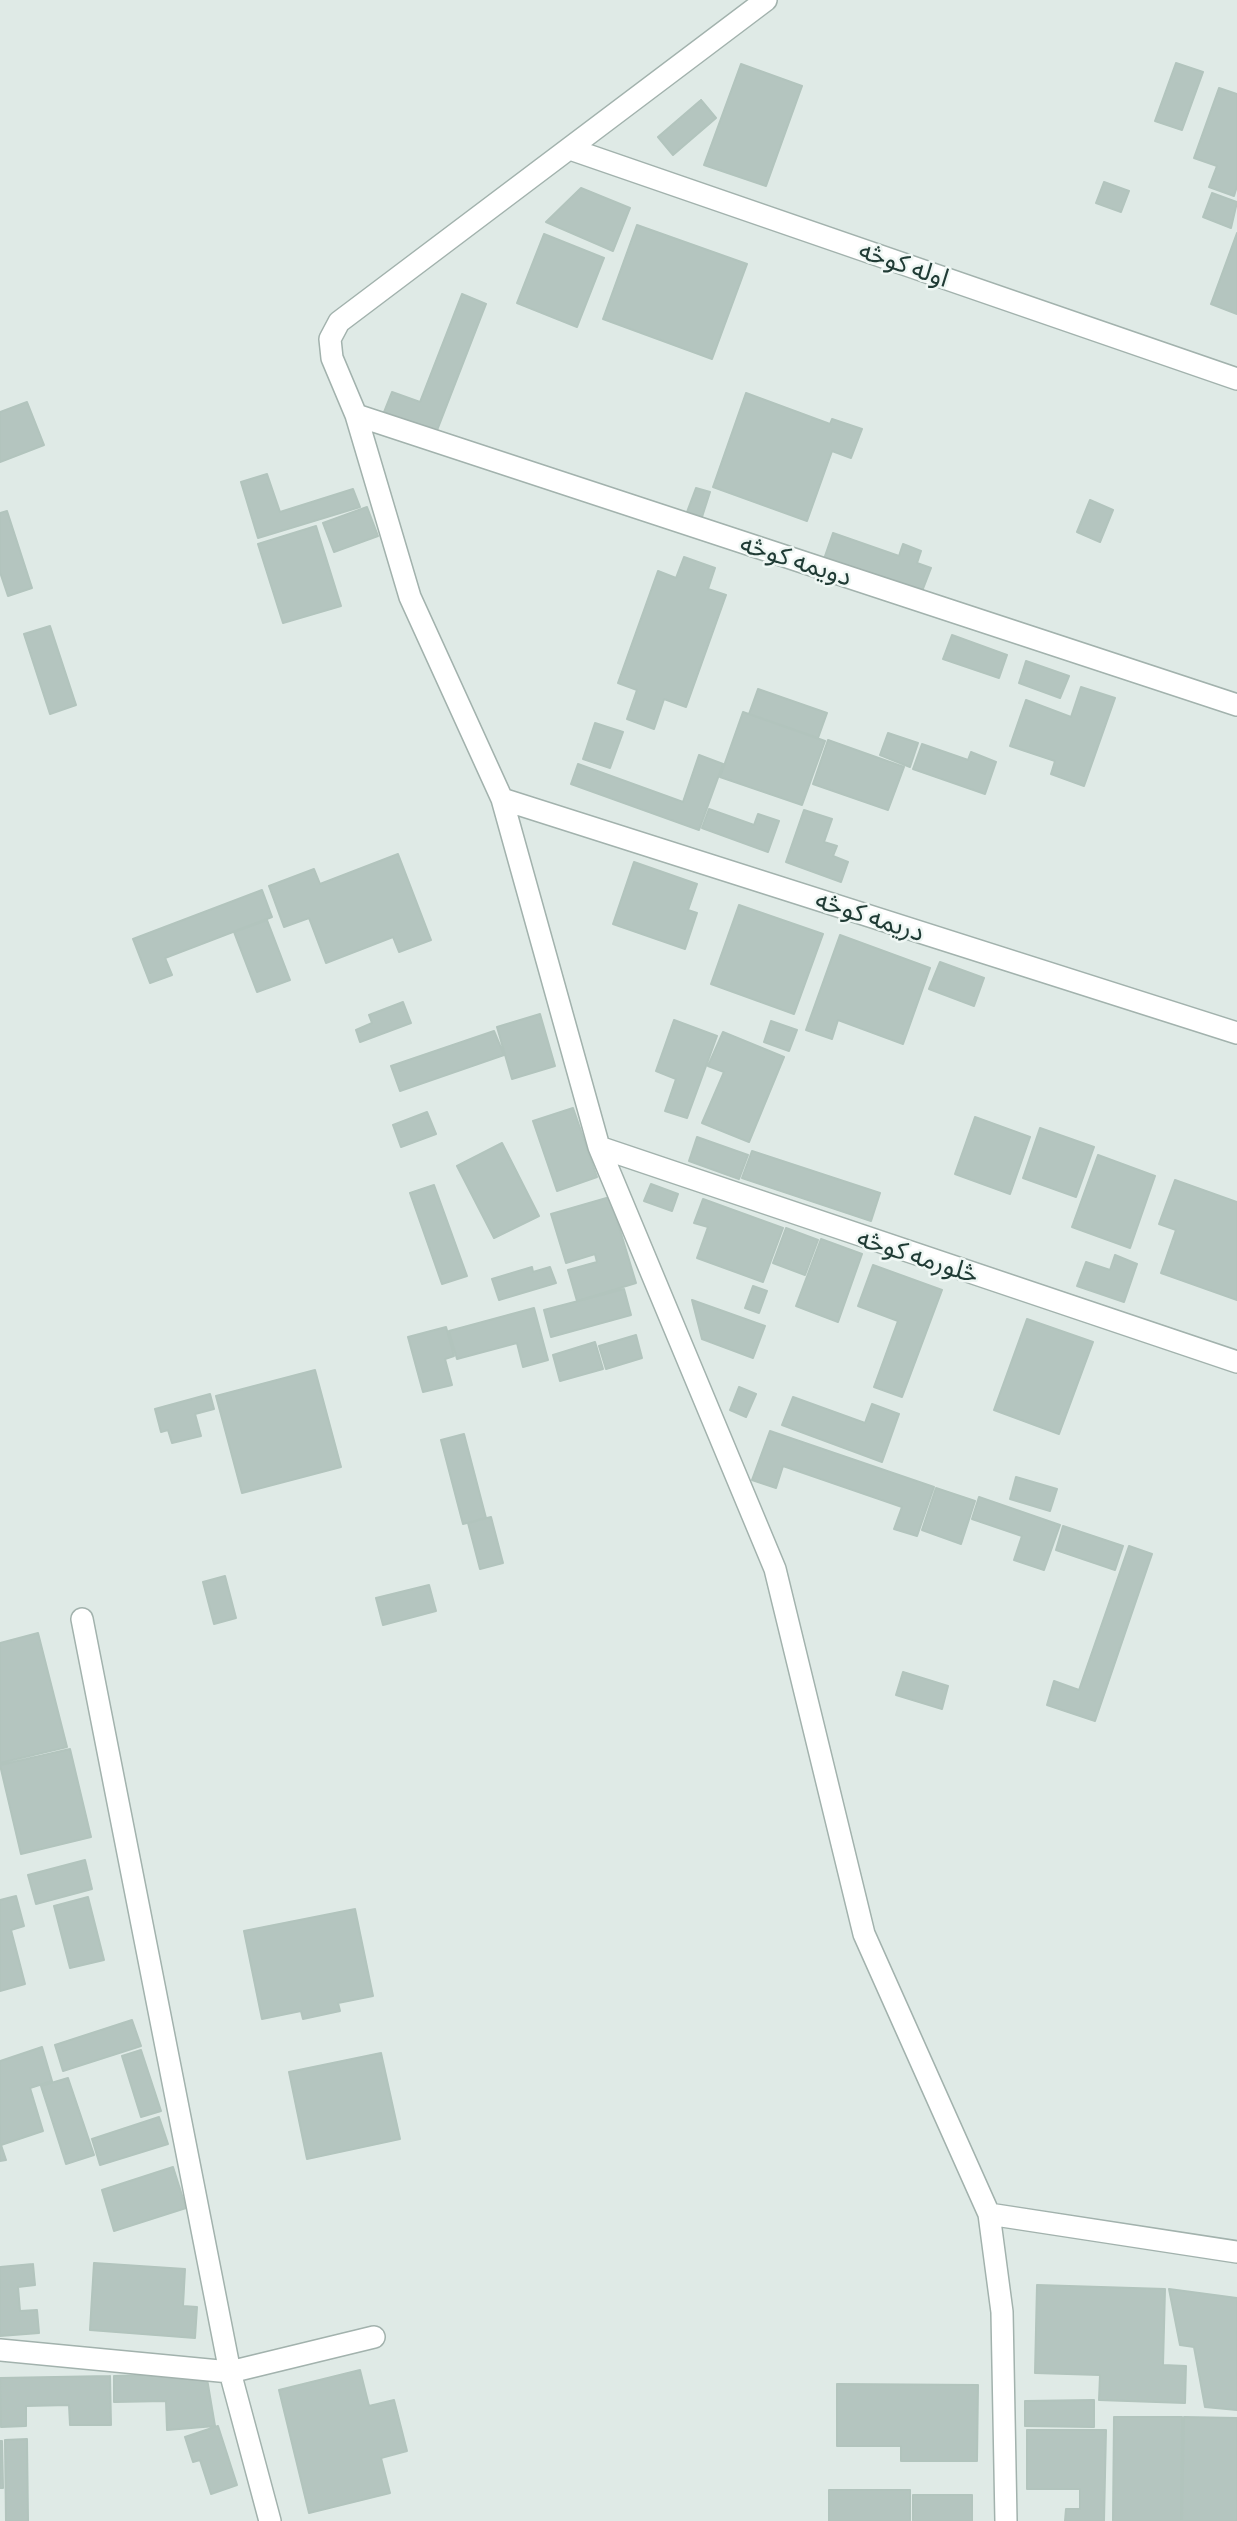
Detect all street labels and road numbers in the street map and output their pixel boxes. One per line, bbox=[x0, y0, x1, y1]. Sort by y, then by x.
street label: اوله کوڅه bbox=[855, 234, 953, 294]
street label: دویمه کوڅه bbox=[736, 527, 856, 593]
street label: دریمه کوڅه bbox=[812, 884, 928, 948]
street label: څلورمه کوڅه bbox=[853, 1222, 983, 1290]

